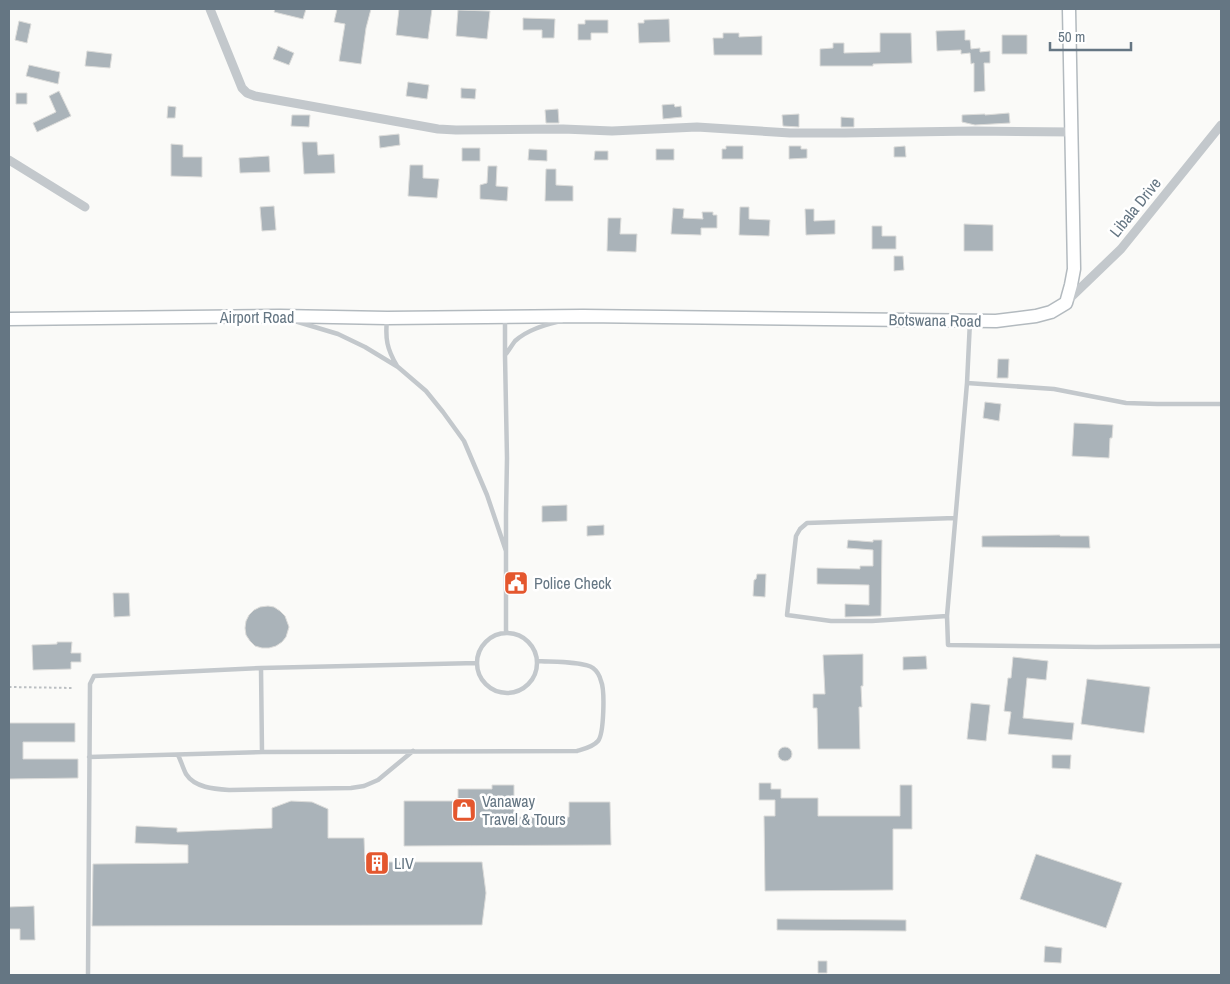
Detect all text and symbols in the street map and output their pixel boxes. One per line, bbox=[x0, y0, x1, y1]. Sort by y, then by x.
scale bar bbox=[1050, 20, 1131, 52]
text: 50 m bbox=[1058, 26, 1085, 47]
street label: Libala Drive bbox=[1104, 173, 1166, 241]
street label: Airport Road bbox=[219, 306, 294, 328]
street label: Botswana Road bbox=[889, 308, 981, 332]
public building icon: Police Check bbox=[503, 570, 529, 596]
place label: Police Check bbox=[534, 572, 612, 594]
place label: Vanaway Travel & Tours bbox=[482, 790, 566, 830]
shop icon: Vanaway Travel & Tours bbox=[451, 797, 477, 823]
building icon: LIV bbox=[364, 850, 390, 876]
place label: LIV bbox=[394, 852, 414, 874]

